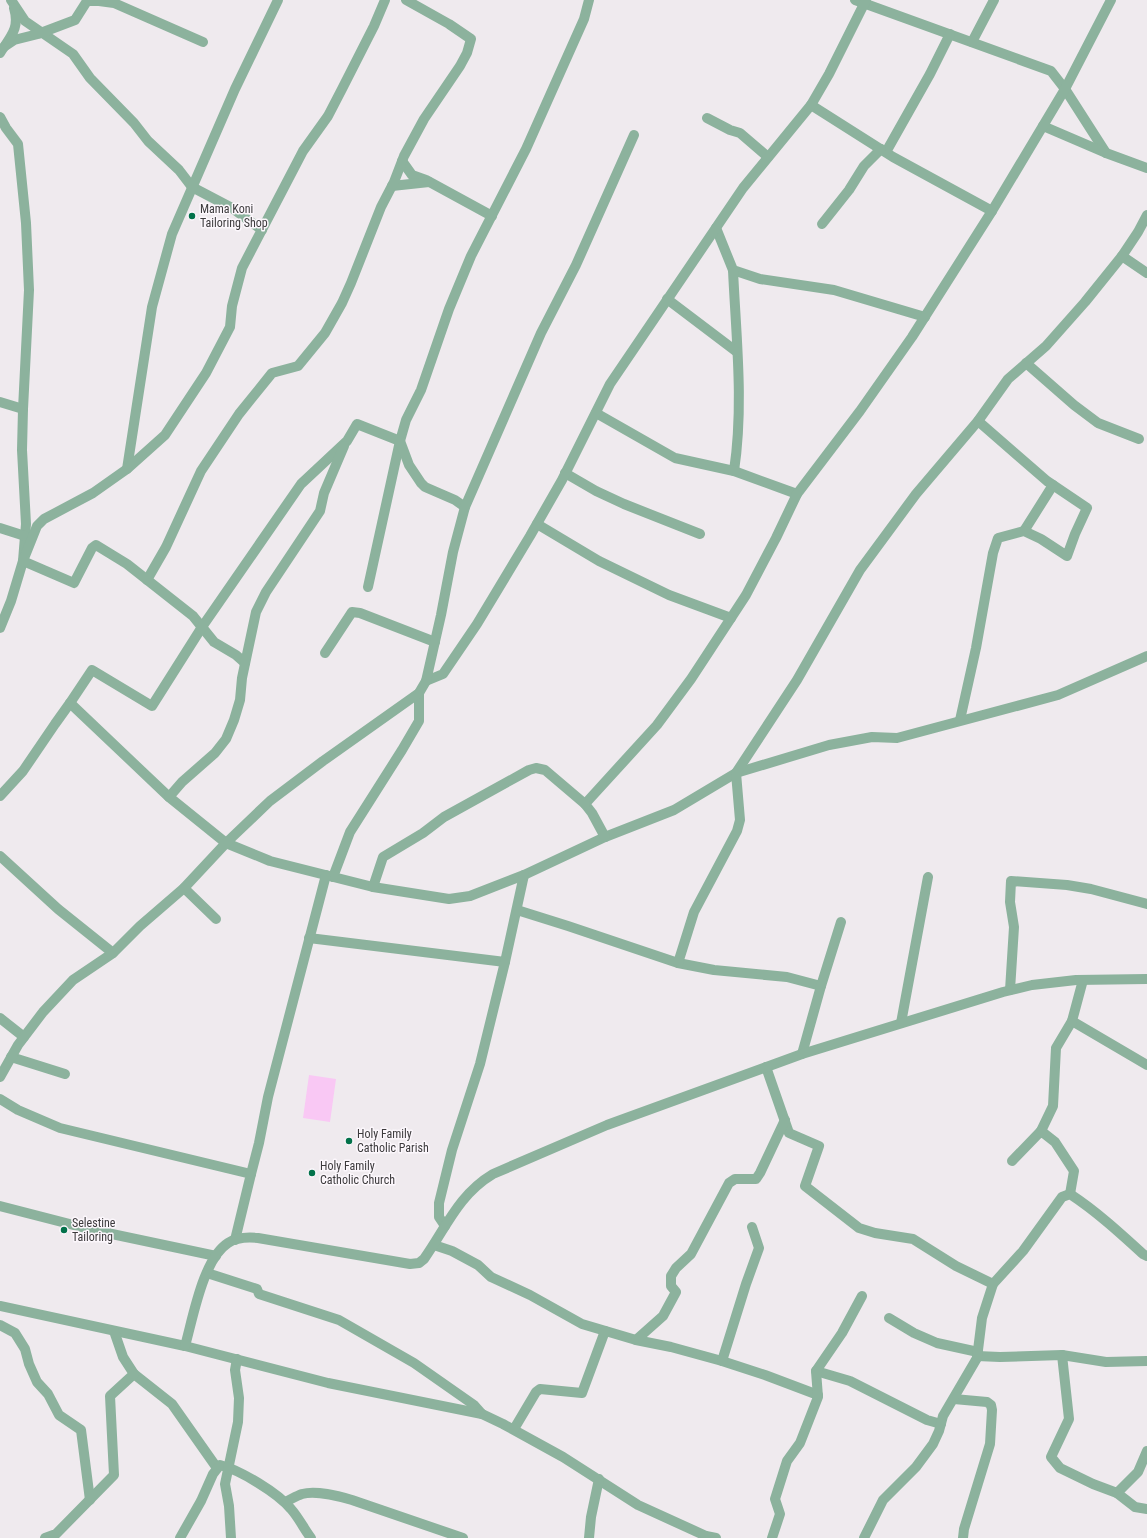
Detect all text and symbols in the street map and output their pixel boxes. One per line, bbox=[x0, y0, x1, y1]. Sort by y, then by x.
place label: Mama Koni Tailoring Shop bbox=[200, 202, 268, 230]
marker: Mama Koni Tailoring Shop bbox=[187, 211, 197, 221]
place label: Holy Family Catholic Parish bbox=[357, 1127, 429, 1155]
marker: Holy Family Catholic Parish bbox=[344, 1136, 354, 1146]
place label: Holy Family Catholic Church bbox=[320, 1159, 395, 1187]
marker: Holy Family Catholic Church bbox=[307, 1168, 317, 1178]
place label: Selestine Tailoring bbox=[72, 1216, 116, 1244]
marker: Selestine Tailoring bbox=[59, 1225, 69, 1235]

